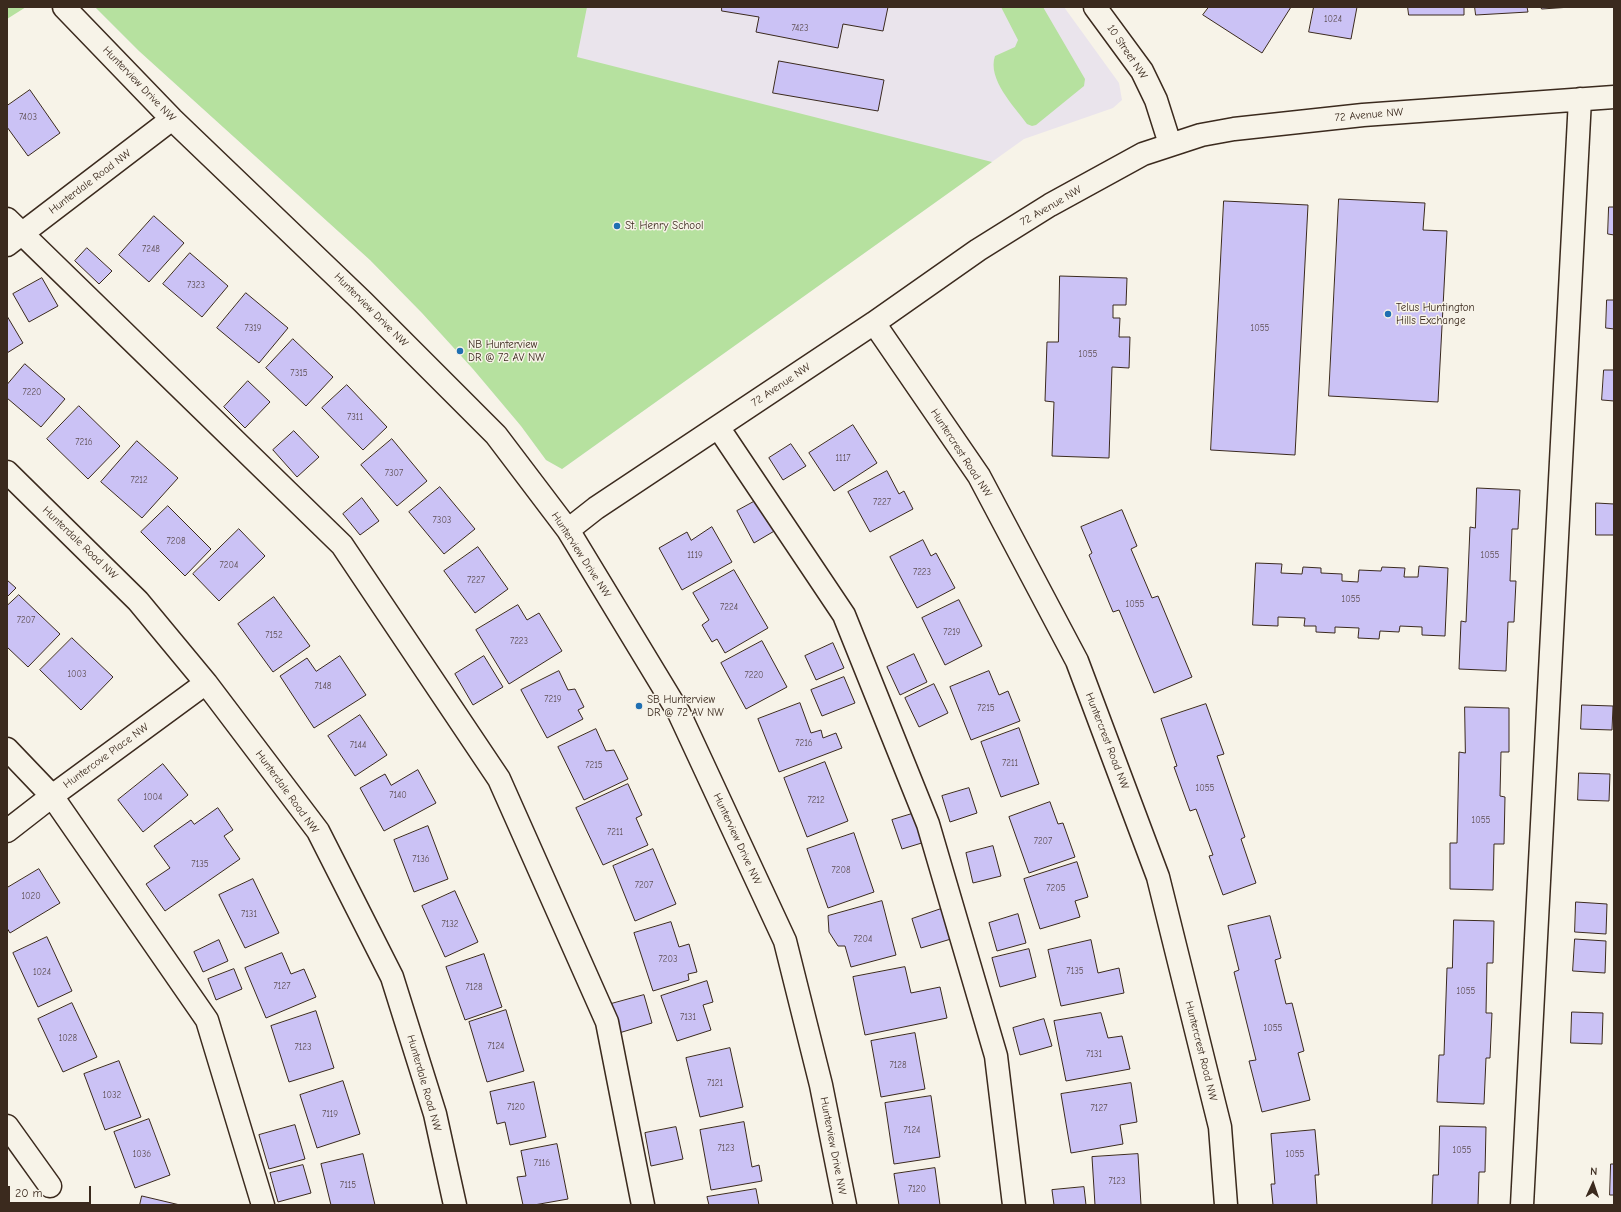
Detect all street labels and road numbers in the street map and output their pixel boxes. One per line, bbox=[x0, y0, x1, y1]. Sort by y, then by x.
street label: 10 Street NW bbox=[1104, 22, 1150, 82]
street label: Hunterview Drive NW bbox=[100, 44, 178, 124]
street label: 72 Avenue NW bbox=[1334, 105, 1404, 125]
street label: Hunterdale Road NW bbox=[46, 147, 134, 217]
street label: 72 Avenue NW bbox=[1018, 183, 1084, 229]
street label: Hunterview Drive NW bbox=[331, 270, 411, 350]
street label: 72 Avenue NW bbox=[749, 360, 813, 410]
street label: Huntercrest Road NW bbox=[928, 406, 994, 500]
street label: Hunterdale Road NW bbox=[40, 504, 120, 582]
street label: Hunterview Drive NW bbox=[548, 510, 614, 600]
street label: Huntercrest Road NW bbox=[1082, 691, 1132, 791]
street label: Huntercove Place NW bbox=[61, 721, 151, 791]
street label: Hunterdale Road NW bbox=[252, 748, 322, 836]
street label: Hunterview Drive NW bbox=[710, 791, 764, 887]
street label: Huntercrest Road NW bbox=[1182, 1000, 1220, 1102]
street label: Hunterdale Road NW bbox=[404, 1033, 444, 1133]
street label: Hunterview Drive NW bbox=[817, 1096, 849, 1196]

